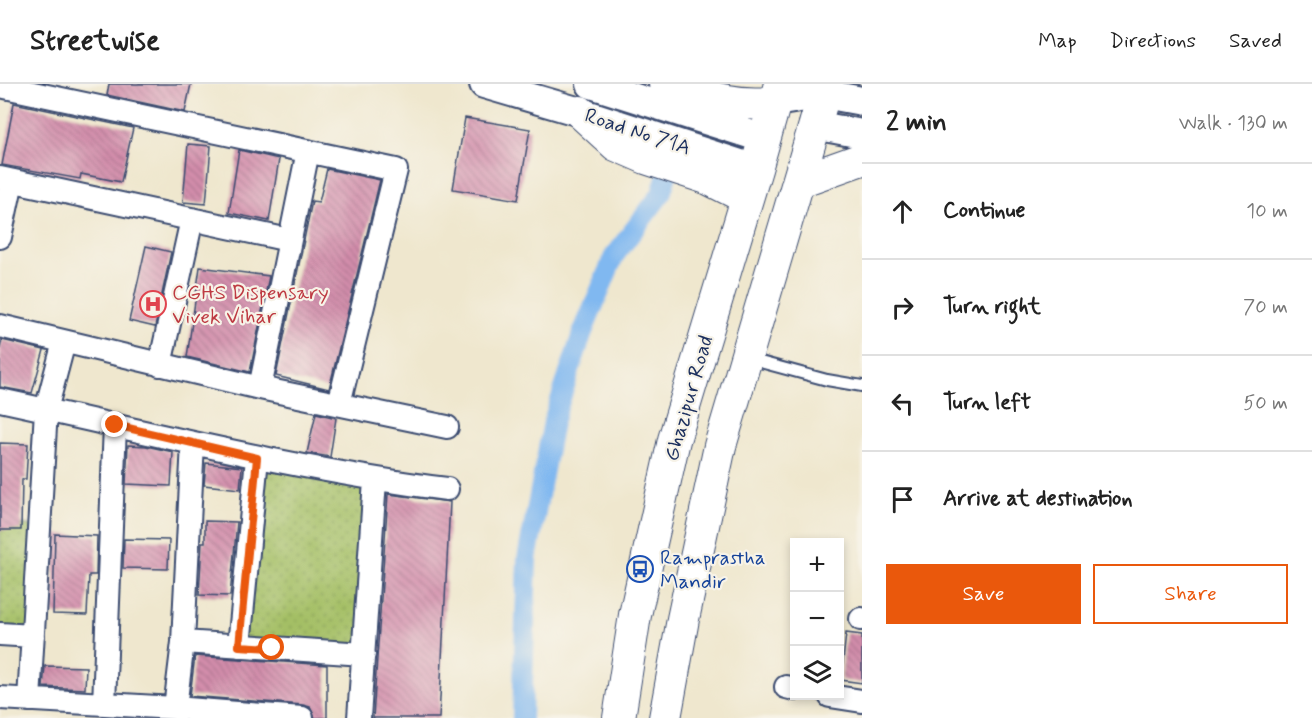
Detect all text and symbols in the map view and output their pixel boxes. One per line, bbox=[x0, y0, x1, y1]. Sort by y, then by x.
text: Streetwise bbox=[30, 23, 160, 60]
text: Map bbox=[1038, 27, 1077, 55]
text: Directions bbox=[1110, 27, 1196, 55]
text: Saved bbox=[1229, 27, 1282, 55]
street label: Road No 71A bbox=[581, 102, 694, 162]
text: 2 min bbox=[886, 106, 947, 140]
text: Walk · 130 m bbox=[1179, 110, 1288, 137]
icon: ahead bbox=[886, 195, 919, 228]
text: Continue bbox=[943, 197, 1025, 225]
text: 10 m bbox=[1246, 198, 1288, 225]
place label: CGHS Dispensary Vivek Vihar bbox=[172, 279, 329, 331]
hospital icon: CGHS Dispensary Vivek Vihar bbox=[138, 289, 168, 319]
icon: right bbox=[886, 291, 919, 324]
text: Turn right bbox=[943, 293, 1041, 321]
text: 70 m bbox=[1243, 294, 1288, 321]
street label: Ghazipur Road bbox=[658, 332, 720, 464]
icon: left bbox=[886, 387, 919, 420]
text: Turn left bbox=[943, 389, 1031, 417]
text: 50 m bbox=[1243, 390, 1288, 417]
route end bbox=[101, 411, 127, 437]
icon: arrive bbox=[886, 483, 919, 516]
text: Arrive at destination bbox=[943, 485, 1133, 513]
map controls bbox=[790, 538, 844, 700]
button: + bbox=[790, 538, 844, 592]
place label: Ramprastha Mandir bbox=[660, 544, 766, 596]
bus stop icon: Ramprastha Mandir bbox=[625, 554, 655, 584]
button: Save bbox=[886, 564, 1081, 624]
button: Share bbox=[1093, 564, 1288, 624]
button: − bbox=[790, 592, 844, 646]
route start bbox=[258, 634, 284, 660]
button: layers bbox=[790, 646, 844, 700]

